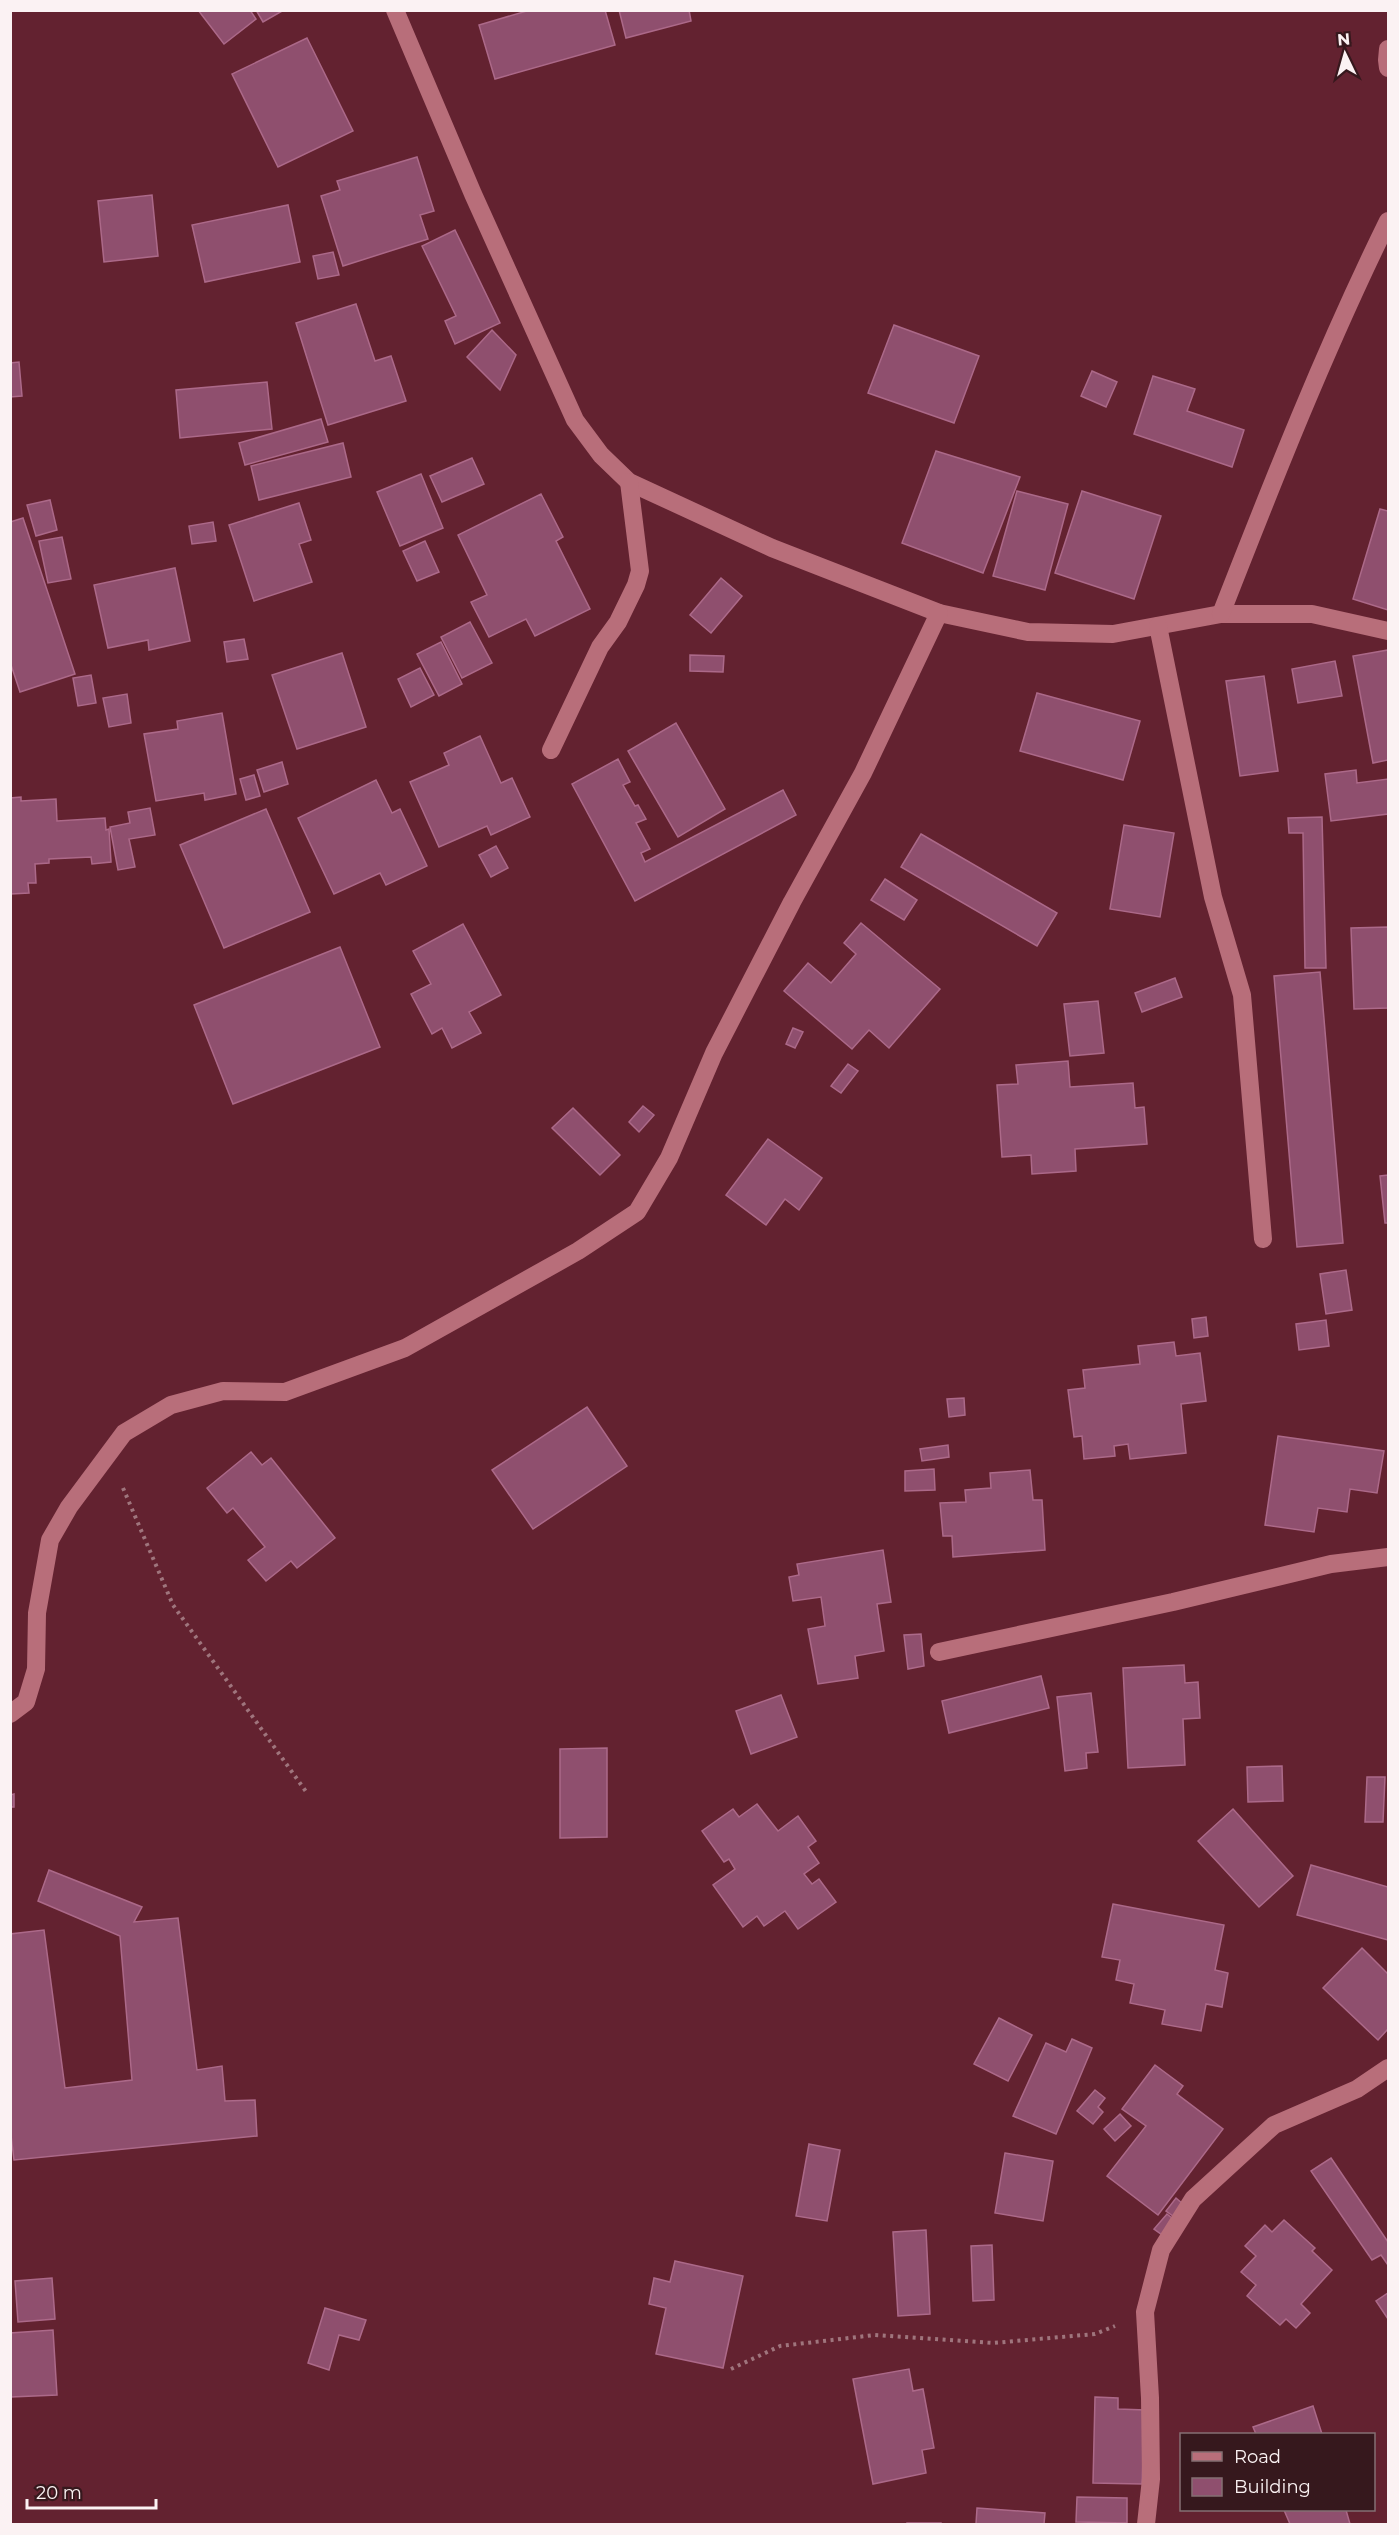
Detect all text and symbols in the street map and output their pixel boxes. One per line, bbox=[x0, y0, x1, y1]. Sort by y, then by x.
north arrow bbox=[1315, 24, 1375, 84]
text: N bbox=[1336, 30, 1351, 50]
legend bbox=[1180, 2433, 1375, 2511]
text: Road bbox=[1234, 2446, 1281, 2468]
scale bar bbox=[27, 2472, 156, 2510]
text: Building bbox=[1234, 2476, 1311, 2498]
text: 20 m bbox=[36, 2482, 82, 2504]

